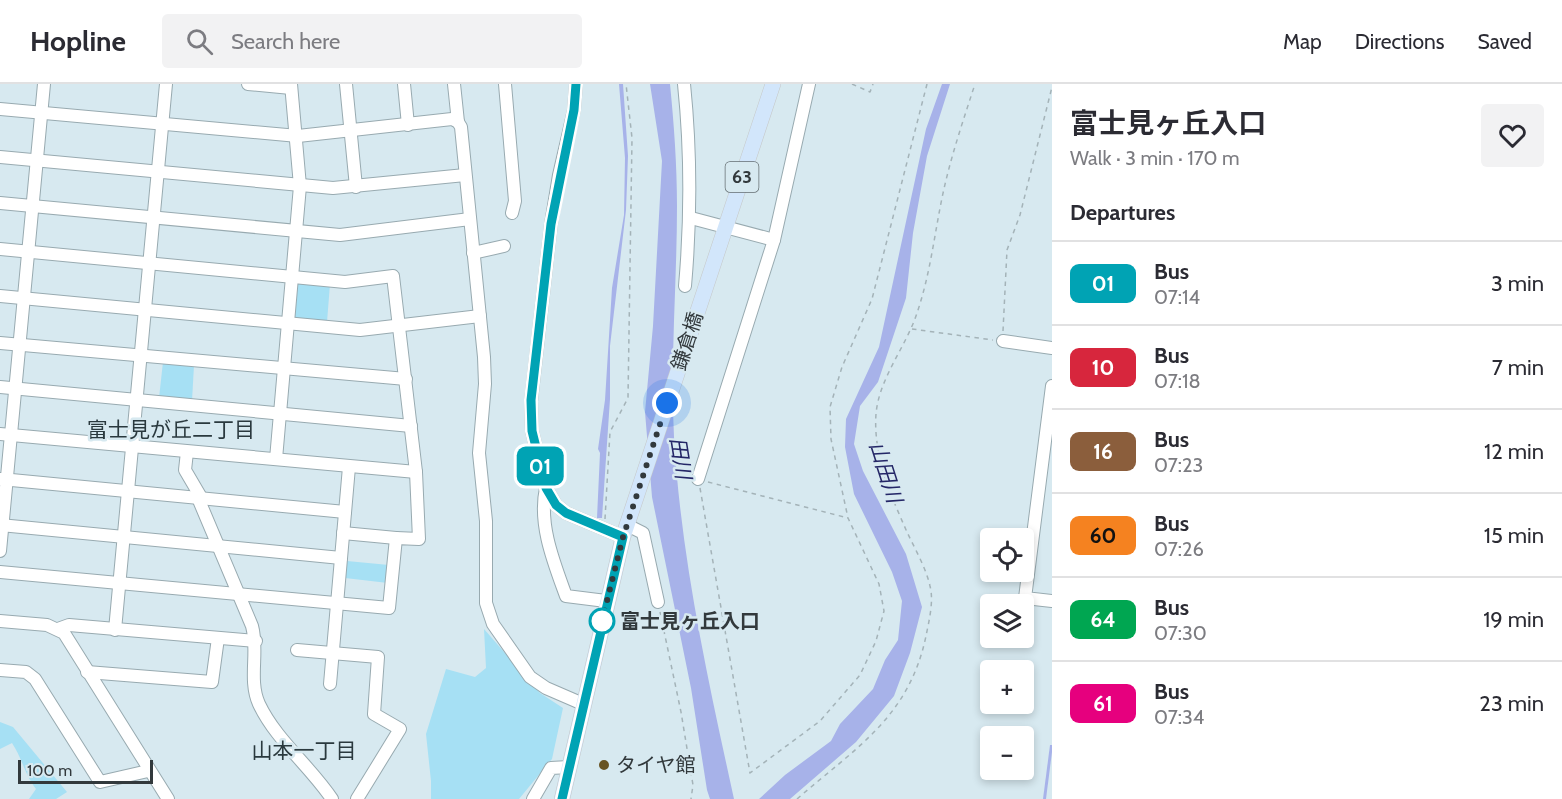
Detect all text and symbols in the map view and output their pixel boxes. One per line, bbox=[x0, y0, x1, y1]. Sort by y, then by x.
search box bbox=[162, 14, 582, 68]
text: Hopline bbox=[30, 24, 126, 58]
icon: search bbox=[183, 25, 216, 58]
text: Search here bbox=[231, 28, 340, 55]
text: Map bbox=[1283, 29, 1322, 54]
text: Directions bbox=[1355, 29, 1444, 54]
text: Saved bbox=[1477, 29, 1532, 54]
button: heart bbox=[1481, 104, 1544, 167]
text: 富士見ヶ丘入口 bbox=[1070, 106, 1266, 140]
text: Walk · 3 min · 170 m bbox=[1070, 146, 1240, 170]
road number: 63 bbox=[726, 162, 758, 192]
text: Departures bbox=[1070, 199, 1175, 226]
text: Bus bbox=[1154, 258, 1189, 285]
text: 3 min bbox=[1491, 270, 1544, 297]
text: 01 bbox=[1092, 271, 1114, 296]
text: 07:14 bbox=[1154, 285, 1200, 309]
street label: 鎌倉橋 bbox=[666, 309, 708, 373]
text: Bus bbox=[1154, 342, 1189, 369]
text: 7 min bbox=[1492, 354, 1544, 381]
text: 10 bbox=[1092, 355, 1114, 380]
text: 07:18 bbox=[1154, 369, 1201, 393]
your location bbox=[652, 388, 682, 418]
district label: 富士見が丘二丁目 bbox=[87, 417, 255, 442]
text: Bus bbox=[1154, 426, 1189, 453]
water label: 田川 bbox=[665, 435, 697, 483]
water label: 山田川 bbox=[864, 438, 908, 508]
text: 12 min bbox=[1484, 438, 1544, 465]
text: 16 bbox=[1093, 439, 1113, 464]
line badge: 01 bbox=[513, 446, 567, 485]
text: 07:23 bbox=[1154, 453, 1203, 477]
text: 01 bbox=[529, 454, 551, 479]
text: Bus bbox=[1154, 510, 1189, 537]
text: 15 min bbox=[1484, 522, 1544, 549]
text: 60 bbox=[1090, 523, 1116, 548]
map controls bbox=[980, 528, 1034, 780]
button: locate bbox=[980, 528, 1034, 582]
text: 07:26 bbox=[1154, 537, 1204, 561]
button: layers bbox=[980, 594, 1034, 648]
text: Bus bbox=[1154, 594, 1189, 621]
text: 19 min bbox=[1483, 606, 1544, 633]
text: 64 bbox=[1091, 607, 1115, 632]
marker: 富士見ヶ丘入口 bbox=[589, 608, 615, 634]
place label: 富士見ヶ丘入口 bbox=[620, 609, 760, 633]
text: 07:30 bbox=[1154, 621, 1207, 645]
button: + bbox=[980, 660, 1034, 714]
text: Bus bbox=[1154, 678, 1189, 705]
text: 23 min bbox=[1479, 690, 1544, 717]
text: 61 bbox=[1093, 691, 1113, 716]
text: 07:34 bbox=[1154, 705, 1204, 729]
button: − bbox=[980, 726, 1034, 780]
district label: 山本一丁目 bbox=[252, 738, 357, 763]
place label: タイヤ館 bbox=[616, 753, 695, 777]
scale bar bbox=[18, 757, 153, 784]
marker: タイヤ館 bbox=[597, 758, 611, 772]
text: 100 m bbox=[27, 761, 72, 780]

